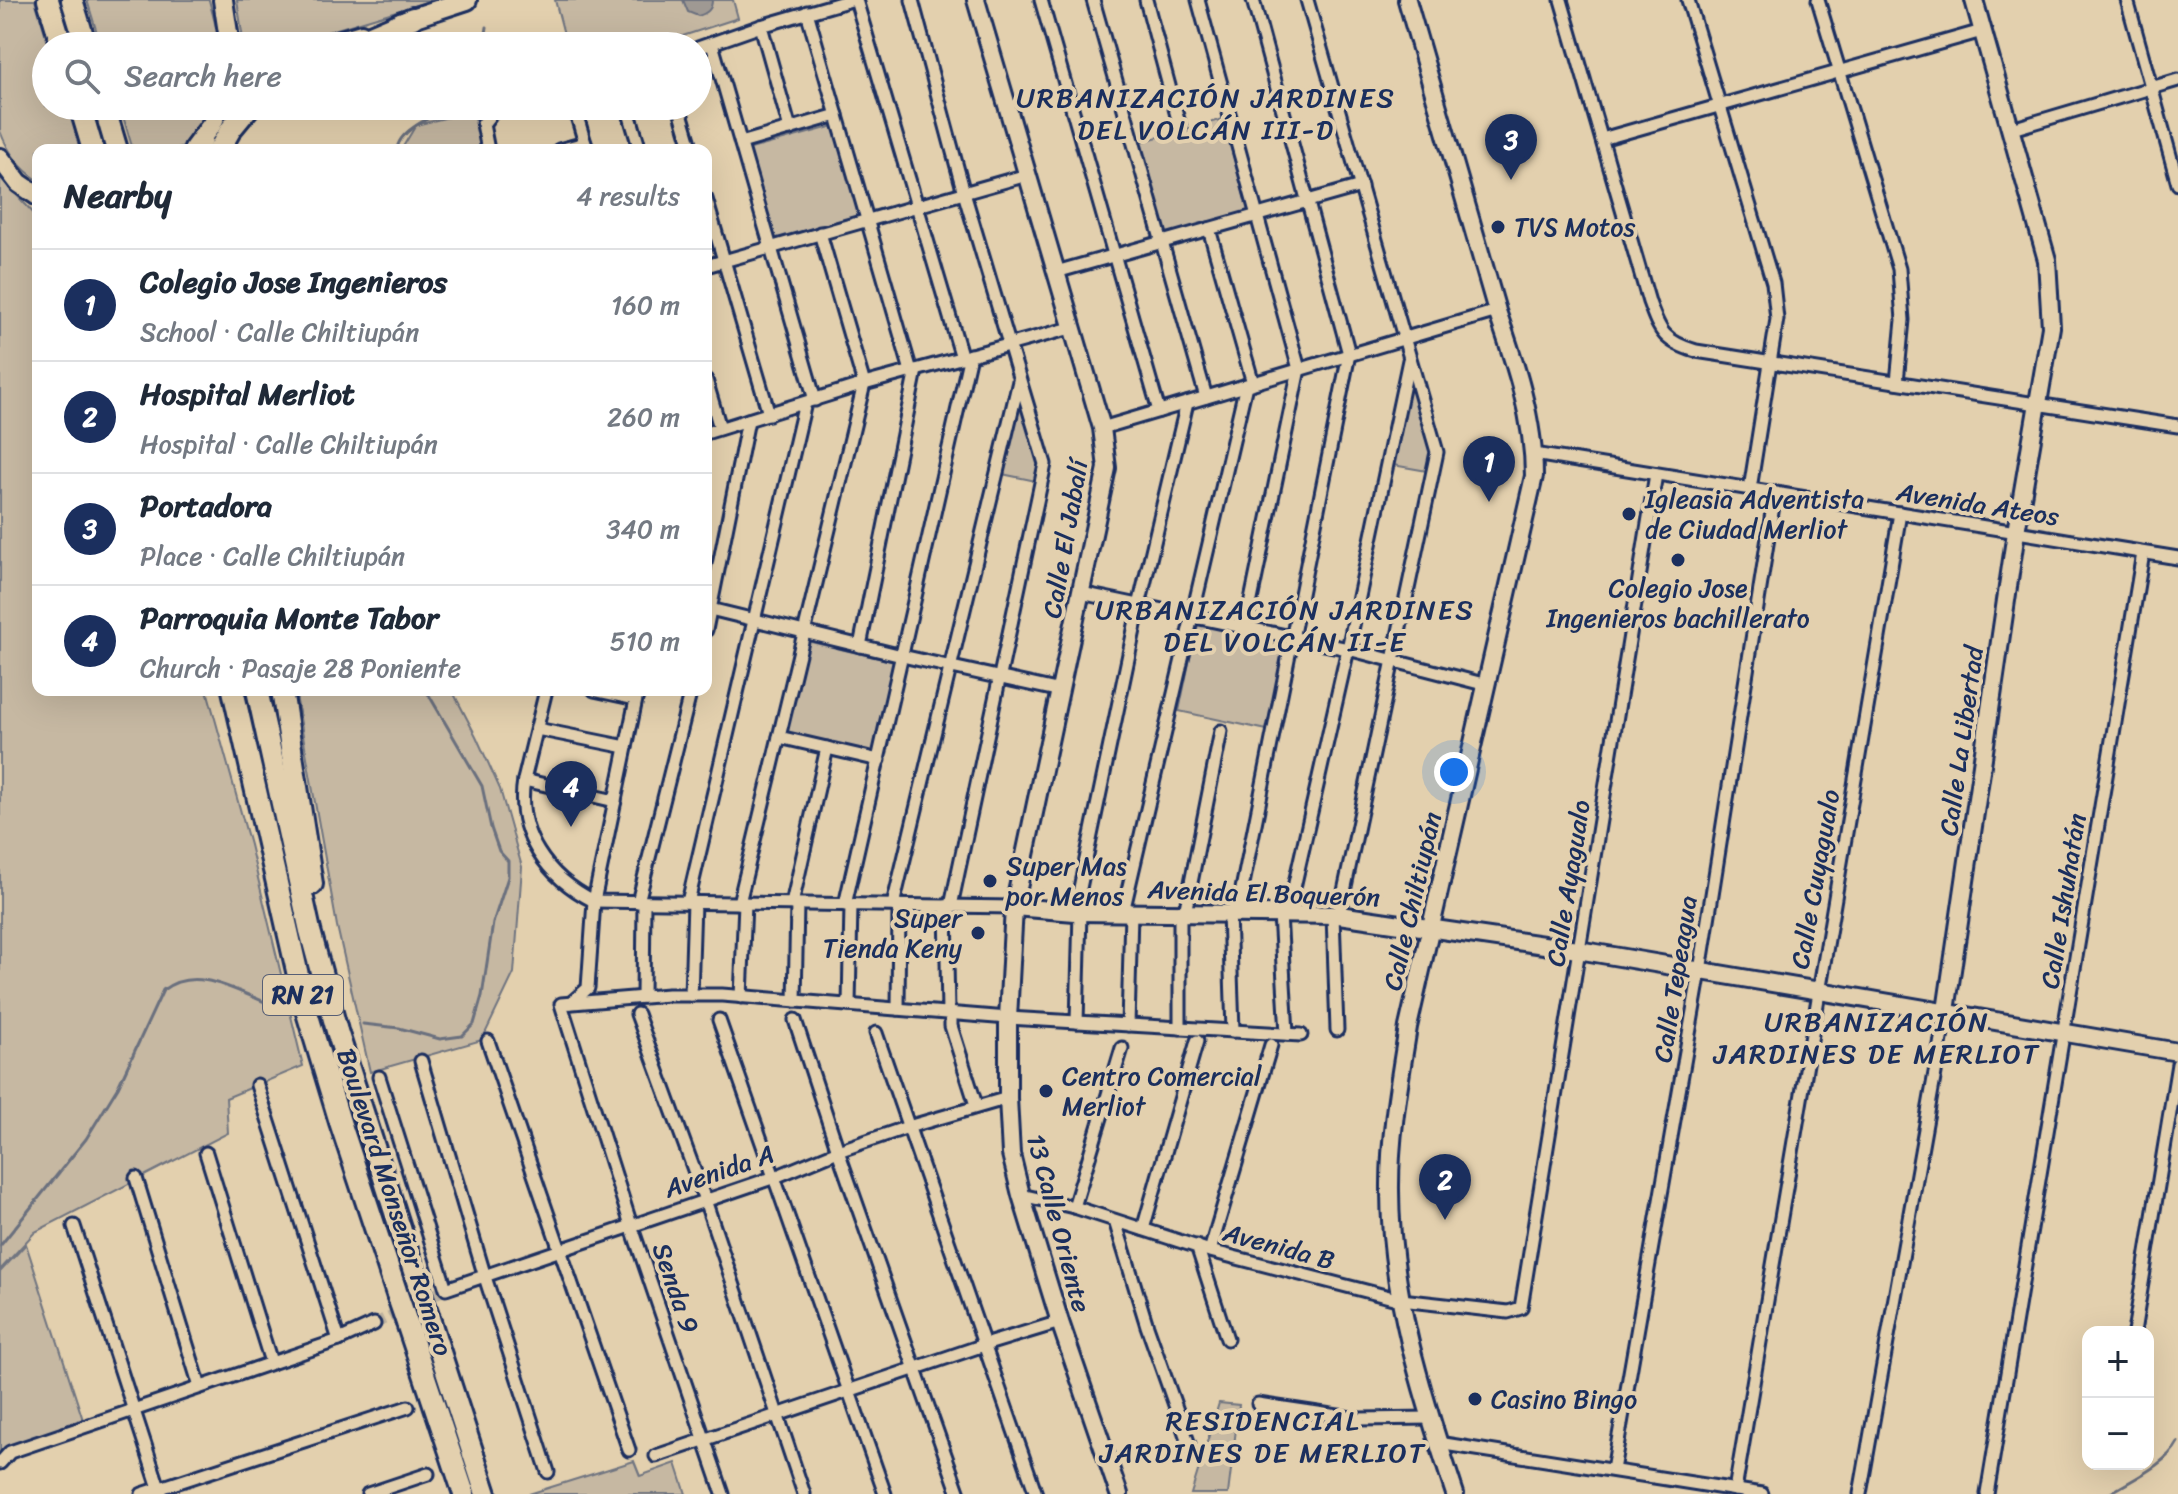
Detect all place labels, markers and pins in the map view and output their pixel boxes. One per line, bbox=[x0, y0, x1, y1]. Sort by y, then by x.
pin: 3 bbox=[1485, 114, 1537, 180]
place label: TVS Motos bbox=[1514, 204, 1636, 250]
marker: TVS Motos bbox=[1489, 218, 1507, 236]
pin: 1 bbox=[1463, 436, 1515, 502]
place label: Igleasia Adventista de Ciudad Merliot bbox=[1644, 476, 1864, 552]
marker: Igleasia Adventista de Ciudad Merliot bbox=[1620, 505, 1638, 523]
marker: Colegio Jose Ingenieros bachillerato bbox=[1669, 551, 1687, 569]
place label: Colegio Jose Ingenieros bachillerato bbox=[1545, 565, 1810, 641]
pin: 4 bbox=[545, 761, 597, 827]
place label: Super Mas por Menos bbox=[1005, 843, 1127, 919]
marker: Super Mas por Menos bbox=[981, 872, 999, 890]
place label: Super Tienda Keny bbox=[823, 895, 963, 971]
marker: Super Tienda Keny bbox=[969, 924, 987, 942]
place label: Centro Comercial Merliot bbox=[1062, 1053, 1262, 1129]
marker: Centro Comercial Merliot bbox=[1037, 1082, 1055, 1100]
pin: 2 bbox=[1419, 1154, 1471, 1220]
place label: Casino Bingo bbox=[1491, 1376, 1637, 1422]
marker: Casino Bingo bbox=[1466, 1390, 1484, 1408]

